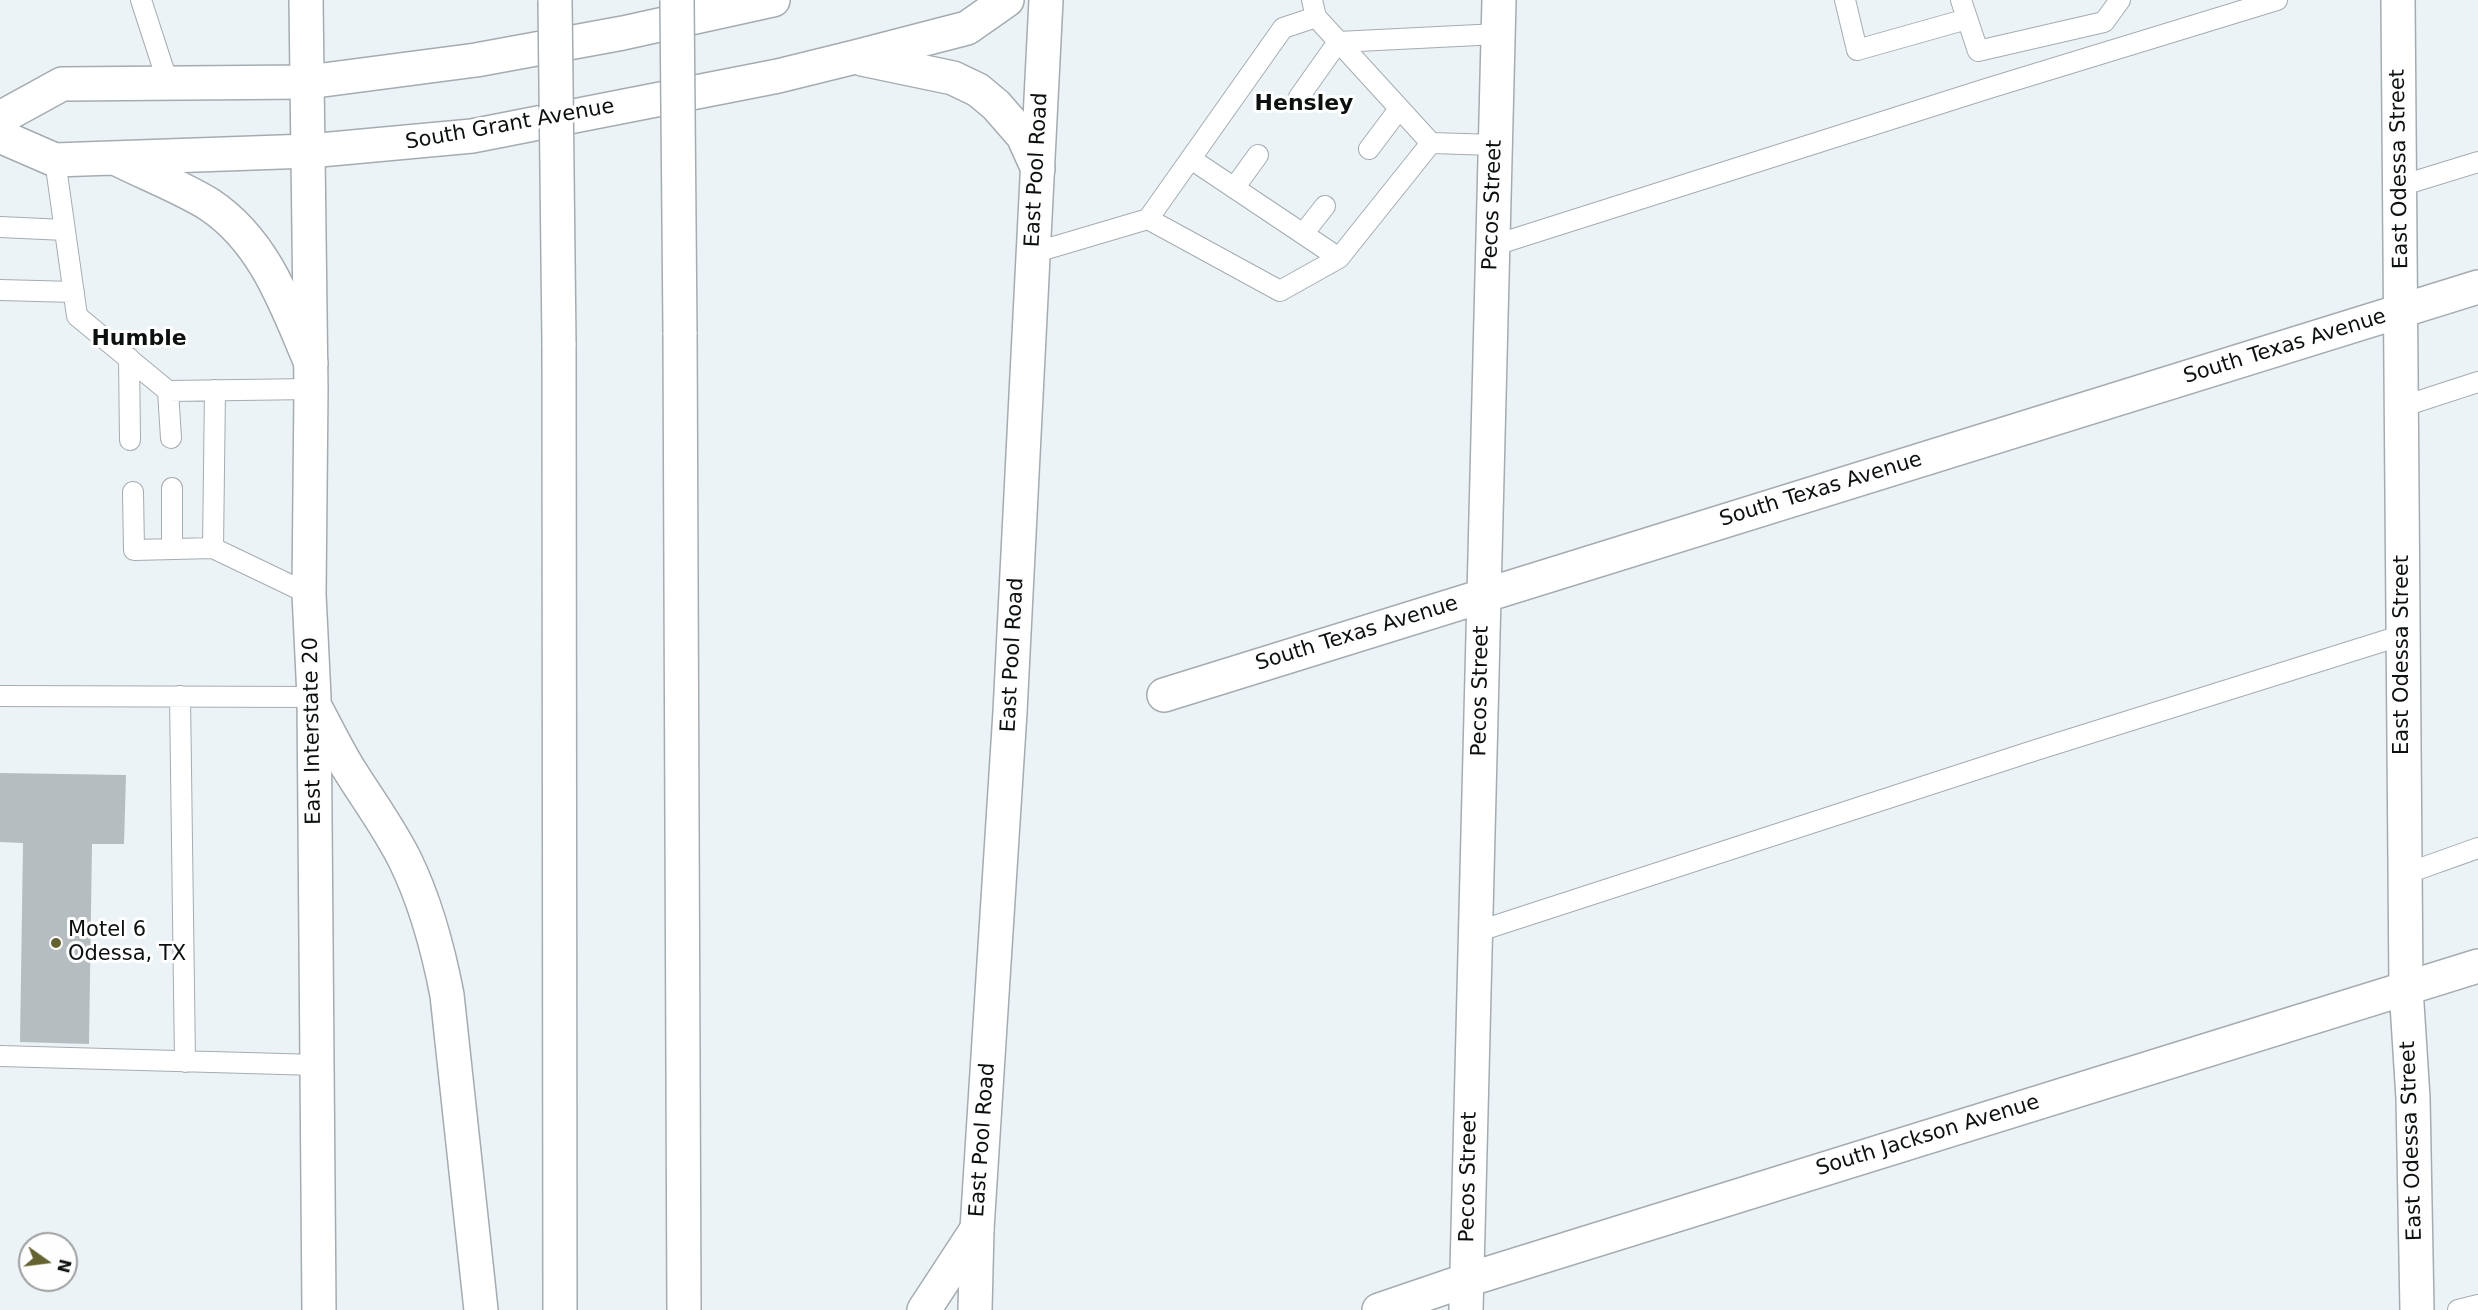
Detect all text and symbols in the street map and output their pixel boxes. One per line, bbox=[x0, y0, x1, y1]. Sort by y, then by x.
street label: East Odessa Street bbox=[2386, 69, 2414, 269]
district label: Hensley bbox=[1255, 91, 1353, 117]
street label: East Pool Road bbox=[1020, 92, 1054, 248]
street label: South Grant Avenue bbox=[404, 94, 616, 156]
street label: Pecos Street bbox=[1478, 139, 1508, 271]
street label: South Texas Avenue bbox=[2181, 304, 2389, 390]
district label: Humble bbox=[91, 326, 187, 352]
street label: South Texas Avenue bbox=[1717, 447, 1925, 533]
street label: East Odessa Street bbox=[2390, 555, 2416, 755]
street label: East Pool Road bbox=[996, 577, 1030, 733]
street label: South Texas Avenue bbox=[1253, 591, 1461, 677]
street label: Pecos Street bbox=[1467, 625, 1495, 757]
street label: East Interstate 20 bbox=[299, 637, 327, 825]
place label: Motel 6 Odessa, TX bbox=[68, 918, 186, 968]
marker: Motel 6 Odessa, TX bbox=[49, 936, 63, 950]
street label: East Odessa Street bbox=[2396, 1041, 2428, 1241]
street label: East Pool Road bbox=[965, 1062, 1001, 1218]
street label: South Jackson Avenue bbox=[1813, 1090, 2043, 1182]
street label: Pecos Street bbox=[1455, 1111, 1483, 1243]
north arrow bbox=[18, 1232, 78, 1292]
text: N bbox=[53, 1257, 75, 1275]

